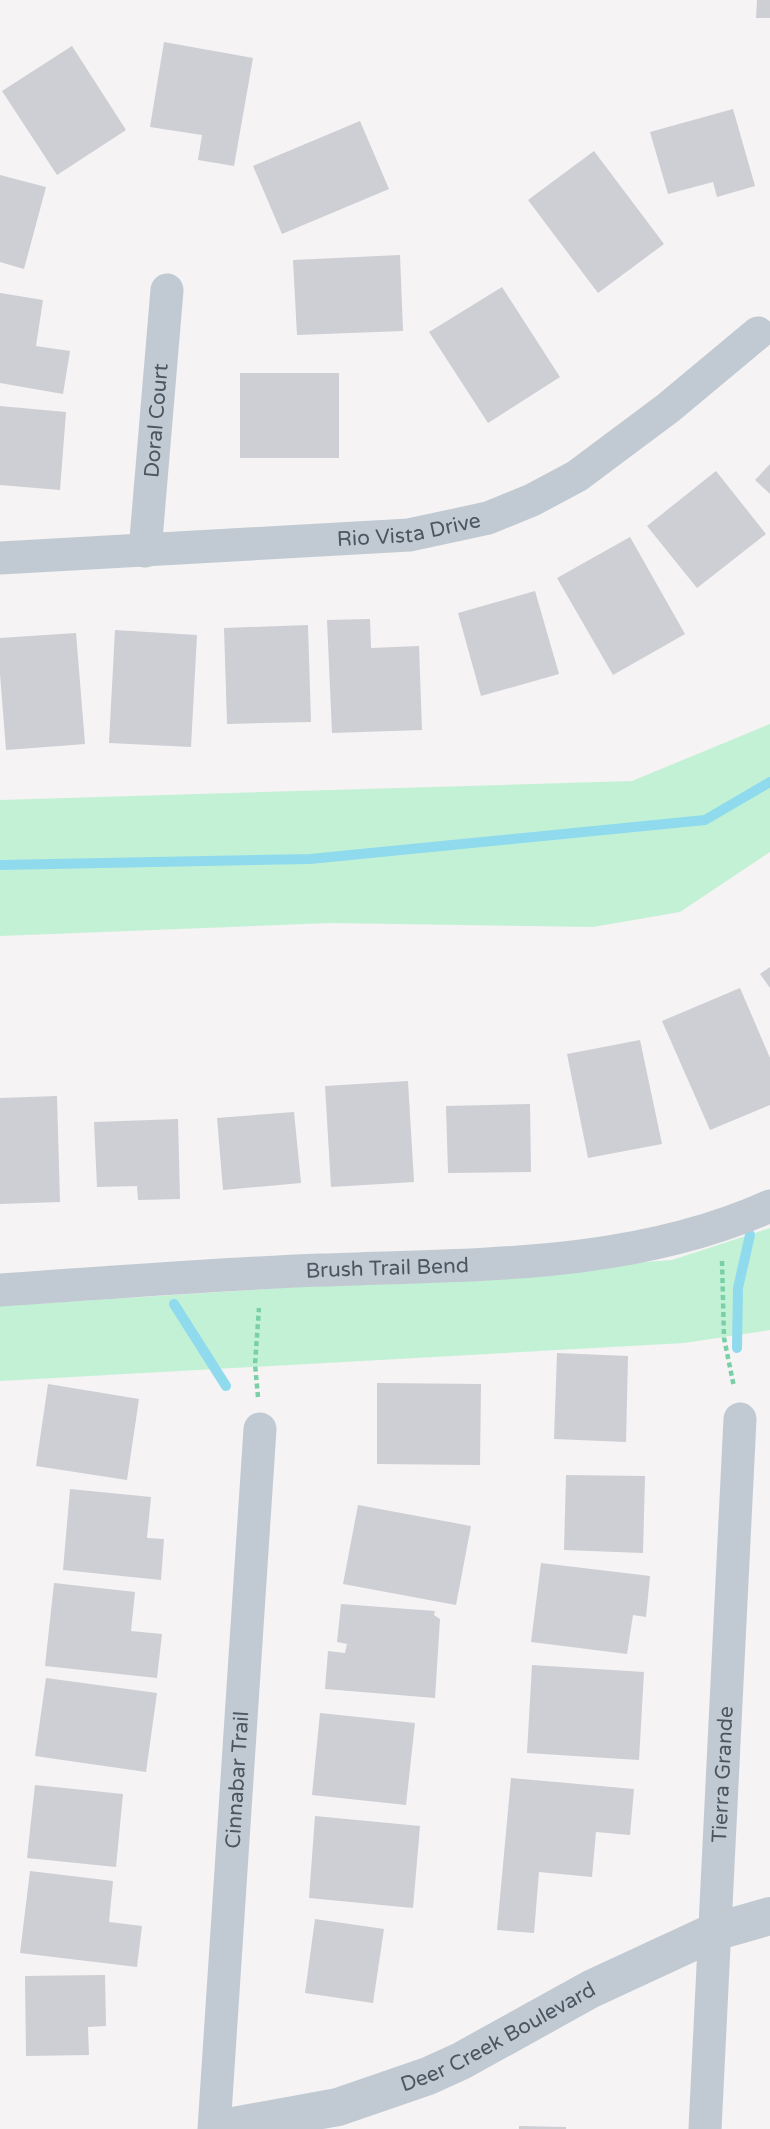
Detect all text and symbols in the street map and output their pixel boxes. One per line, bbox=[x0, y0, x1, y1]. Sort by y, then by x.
street label: Doral Court bbox=[139, 362, 173, 479]
street label: Rio Vista Drive bbox=[336, 507, 483, 552]
street label: Brush Trail Bend bbox=[305, 1252, 469, 1283]
street label: Tierra Grande bbox=[707, 1705, 738, 1843]
street label: Cinnabar Trail bbox=[220, 1710, 254, 1849]
street label: Deer Creek Boulevard bbox=[397, 1977, 600, 2097]

